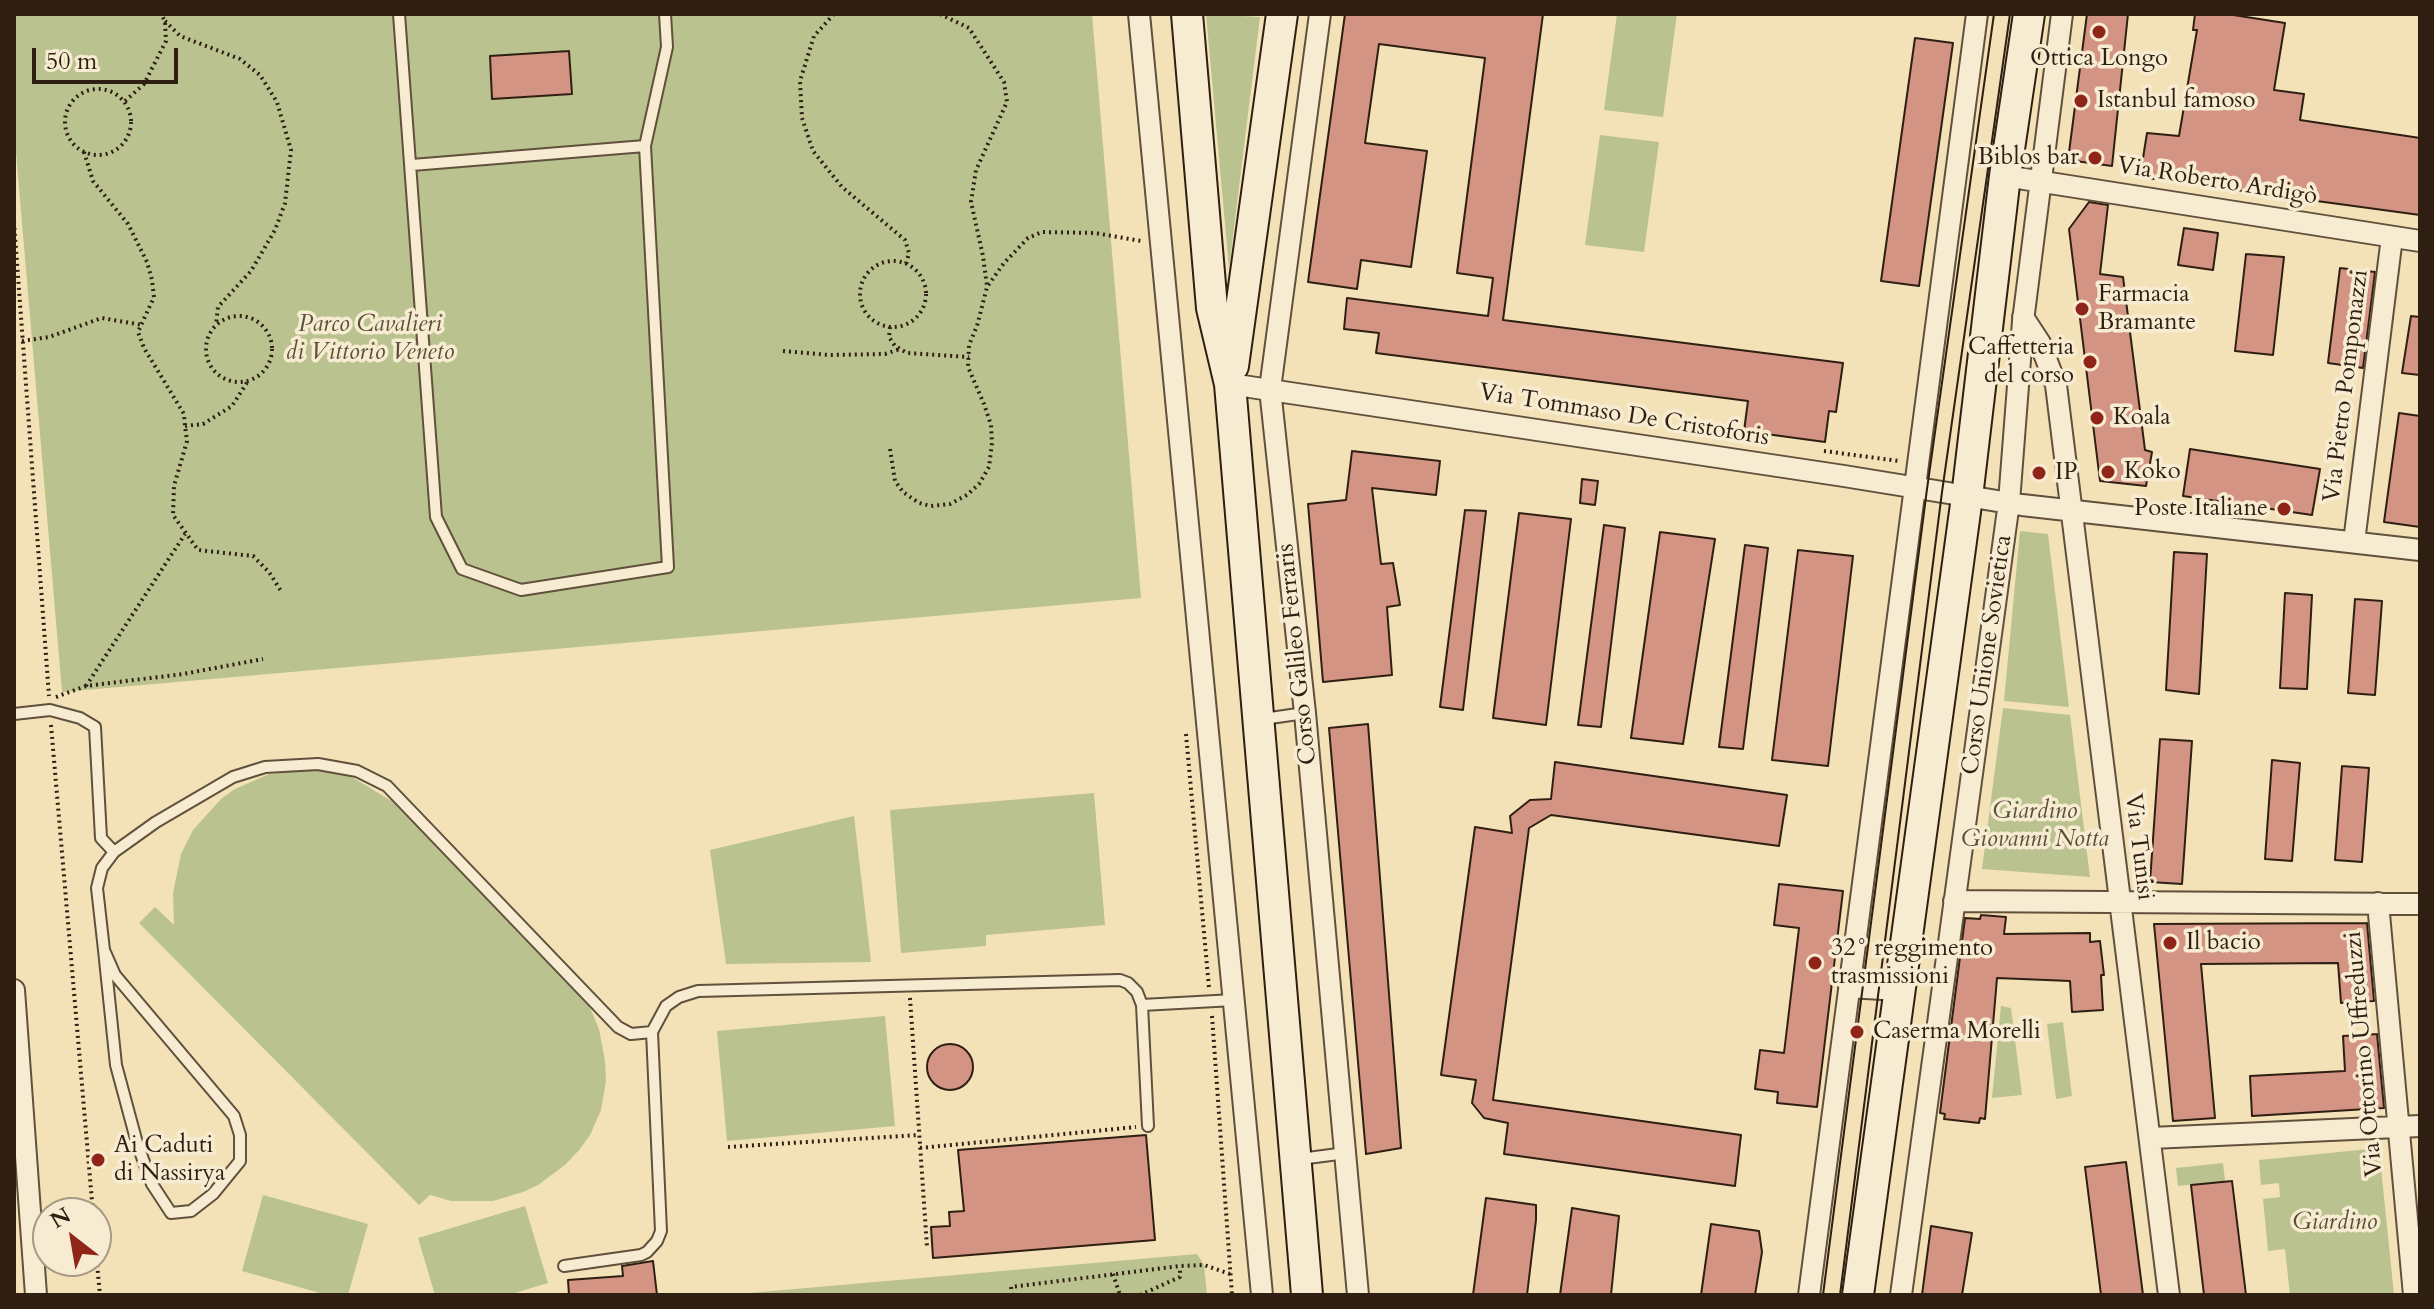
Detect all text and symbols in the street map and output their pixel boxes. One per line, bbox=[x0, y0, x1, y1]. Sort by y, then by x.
marker: Ottica Longo bbox=[2090, 23, 2108, 41]
scale bar bbox=[36, 32, 182, 82]
text: 50 m bbox=[46, 45, 97, 78]
place label: Ottica Longo bbox=[2030, 45, 2168, 73]
place label: Istanbul famoso bbox=[2097, 87, 2255, 115]
marker: Istanbul famoso bbox=[2072, 92, 2090, 110]
place label: Biblos bar bbox=[1978, 144, 2079, 172]
marker: Biblos bar bbox=[2086, 149, 2104, 167]
street label: Via Roberto Ardigò bbox=[2115, 152, 2319, 212]
street label: Via Pietro Pomponazzi bbox=[2318, 268, 2376, 504]
place label: Farmacia Bramante bbox=[2098, 281, 2196, 337]
marker: Farmacia Bramante bbox=[2073, 300, 2091, 318]
park label: Parco Cavalieri di Vittorio Veneto bbox=[286, 311, 454, 367]
place label: Caffetteria del corso bbox=[1968, 334, 2074, 390]
marker: Caffetteria del corso bbox=[2081, 353, 2099, 371]
street label: Via Tommaso De Cristoforis bbox=[1477, 379, 1771, 453]
place label: Koala bbox=[2113, 404, 2171, 432]
marker: Koala bbox=[2088, 409, 2106, 427]
place label: Koko bbox=[2124, 458, 2181, 486]
place label: IP bbox=[2055, 459, 2077, 487]
marker: Koko bbox=[2099, 463, 2117, 481]
marker: IP bbox=[2030, 464, 2048, 482]
place label: Poste Italiane bbox=[2134, 495, 2268, 523]
marker: Poste Italiane bbox=[2275, 500, 2293, 518]
street label: Corso Unione Sovietica bbox=[1957, 533, 2019, 777]
street label: Corso Galileo Ferraris bbox=[1272, 542, 1324, 766]
street label: Via Tunisi bbox=[2117, 792, 2159, 902]
park label: Giardino Giovanni Notta bbox=[1961, 798, 2109, 854]
place label: Il bacio bbox=[2186, 929, 2261, 957]
street label: Via Ottorino Uffreduzzi bbox=[2340, 930, 2390, 1178]
marker: Il bacio bbox=[2161, 934, 2179, 952]
place label: 32° reggimento trasmissioni bbox=[1831, 935, 1993, 991]
marker: 32° reggimento trasmissioni bbox=[1806, 954, 1824, 972]
place label: Caserma Morelli bbox=[1873, 1018, 2041, 1046]
marker: Caserma Morelli bbox=[1848, 1023, 1866, 1041]
place label: Ai Caduti di Nassirya bbox=[114, 1132, 225, 1188]
marker: Ai Caduti di Nassirya bbox=[89, 1151, 107, 1169]
north arrow bbox=[32, 1197, 112, 1277]
text: N bbox=[45, 1200, 77, 1236]
park label: Giardino bbox=[2292, 1209, 2378, 1237]

